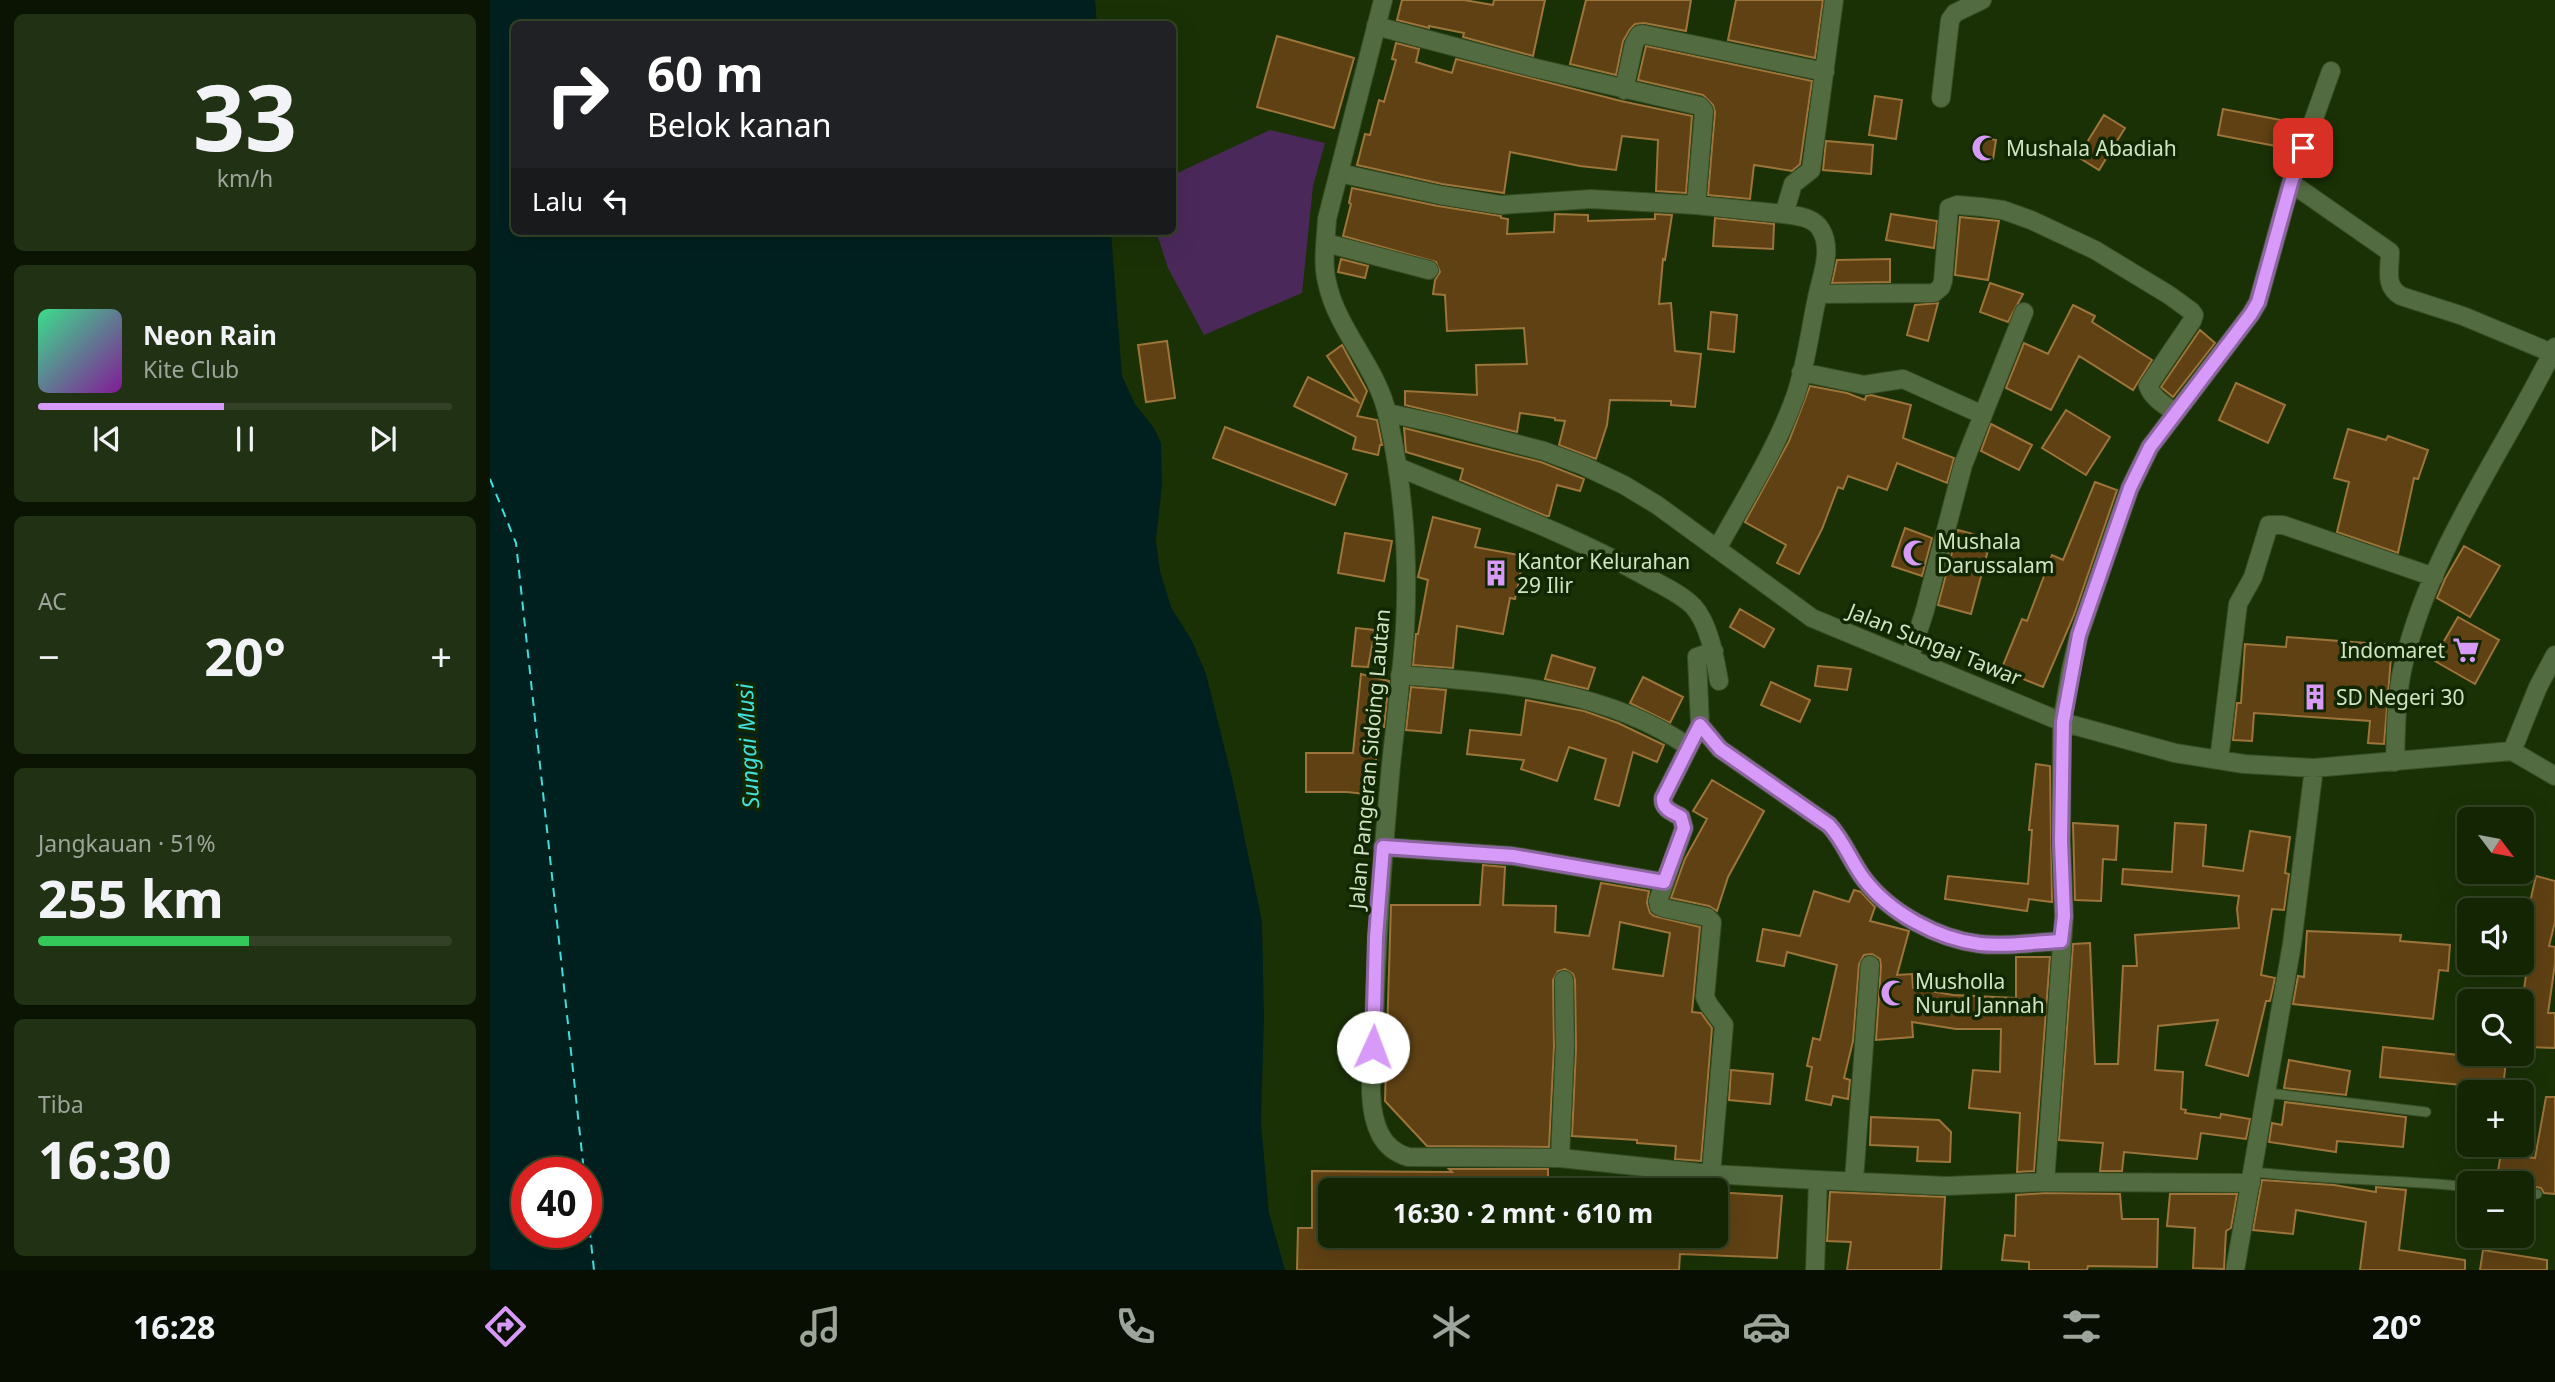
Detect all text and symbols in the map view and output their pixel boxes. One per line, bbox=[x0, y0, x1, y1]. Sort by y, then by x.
text: 60 m bbox=[647, 40, 764, 106]
icon: right bbox=[532, 49, 623, 140]
text: 33 bbox=[193, 54, 297, 178]
text: Belok kanan bbox=[647, 103, 831, 146]
pin bbox=[2273, 118, 2333, 178]
icon: arrive bbox=[2284, 129, 2322, 167]
mosque icon: Mushala Abadiah bbox=[1970, 133, 2000, 163]
place label: Mushala Abadiah bbox=[2006, 134, 2177, 162]
text: km/h bbox=[217, 162, 273, 194]
icon: left bbox=[597, 182, 635, 220]
text: Lalu bbox=[532, 183, 583, 219]
text: Neon Rain bbox=[143, 317, 277, 353]
text: Kite Club bbox=[143, 353, 239, 385]
icon: previous bbox=[88, 420, 126, 458]
icon: pause bbox=[226, 420, 264, 458]
icon: next bbox=[364, 420, 402, 458]
place label: Mushala Darussalam bbox=[1937, 527, 2055, 579]
mosque icon: Mushala Darussalam bbox=[1901, 538, 1931, 568]
place label: Kantor Kelurahan 29 Ilir bbox=[1517, 547, 1690, 599]
building icon: Kantor Kelurahan 29 Ilir bbox=[1481, 558, 1511, 588]
text: AC bbox=[38, 585, 67, 617]
street label: Jalan Sungai Tawar bbox=[1842, 596, 2026, 692]
street label: Jalan Pangeran Sidoing Lautan bbox=[1342, 608, 1396, 912]
text: 20° bbox=[204, 620, 286, 691]
text: − bbox=[38, 630, 60, 682]
text: + bbox=[430, 630, 452, 682]
supermarket icon: Indomaret bbox=[2451, 635, 2481, 665]
place label: Indomaret bbox=[2340, 636, 2445, 664]
water label: Sungai Musi bbox=[728, 682, 766, 809]
building icon: SD Negeri 30 bbox=[2300, 682, 2330, 712]
place label: SD Negeri 30 bbox=[2336, 683, 2464, 711]
north arrow bbox=[2457, 807, 2534, 884]
map controls bbox=[2457, 807, 2534, 1248]
text: Jangkauan · 51% bbox=[38, 827, 216, 859]
text: 255 km bbox=[38, 862, 224, 933]
button: sound bbox=[2457, 898, 2534, 975]
place label: Musholla Nurul Jannah bbox=[1915, 967, 2045, 1019]
mosque icon: Musholla Nurul Jannah bbox=[1879, 978, 1909, 1008]
button: search bbox=[2457, 989, 2534, 1066]
position arrow bbox=[1336, 1010, 1410, 1084]
button: + bbox=[2457, 1080, 2534, 1157]
text: Tiba bbox=[38, 1088, 84, 1120]
text: 16:30 bbox=[38, 1123, 172, 1194]
speed limit sign: 40 bbox=[511, 1157, 602, 1248]
button: − bbox=[2457, 1171, 2534, 1248]
text: 16:30 · 2 mnt · 610 m bbox=[1393, 1195, 1653, 1231]
icon: directions bbox=[481, 1302, 530, 1351]
icon: music bbox=[796, 1302, 845, 1351]
icon: phone bbox=[1111, 1302, 1160, 1351]
icon: climate bbox=[1427, 1302, 1476, 1351]
icon: car bbox=[1742, 1302, 1791, 1351]
icon: filters bbox=[2057, 1302, 2106, 1351]
text: 16:28 bbox=[133, 1305, 215, 1348]
text: 20° bbox=[2372, 1305, 2422, 1348]

